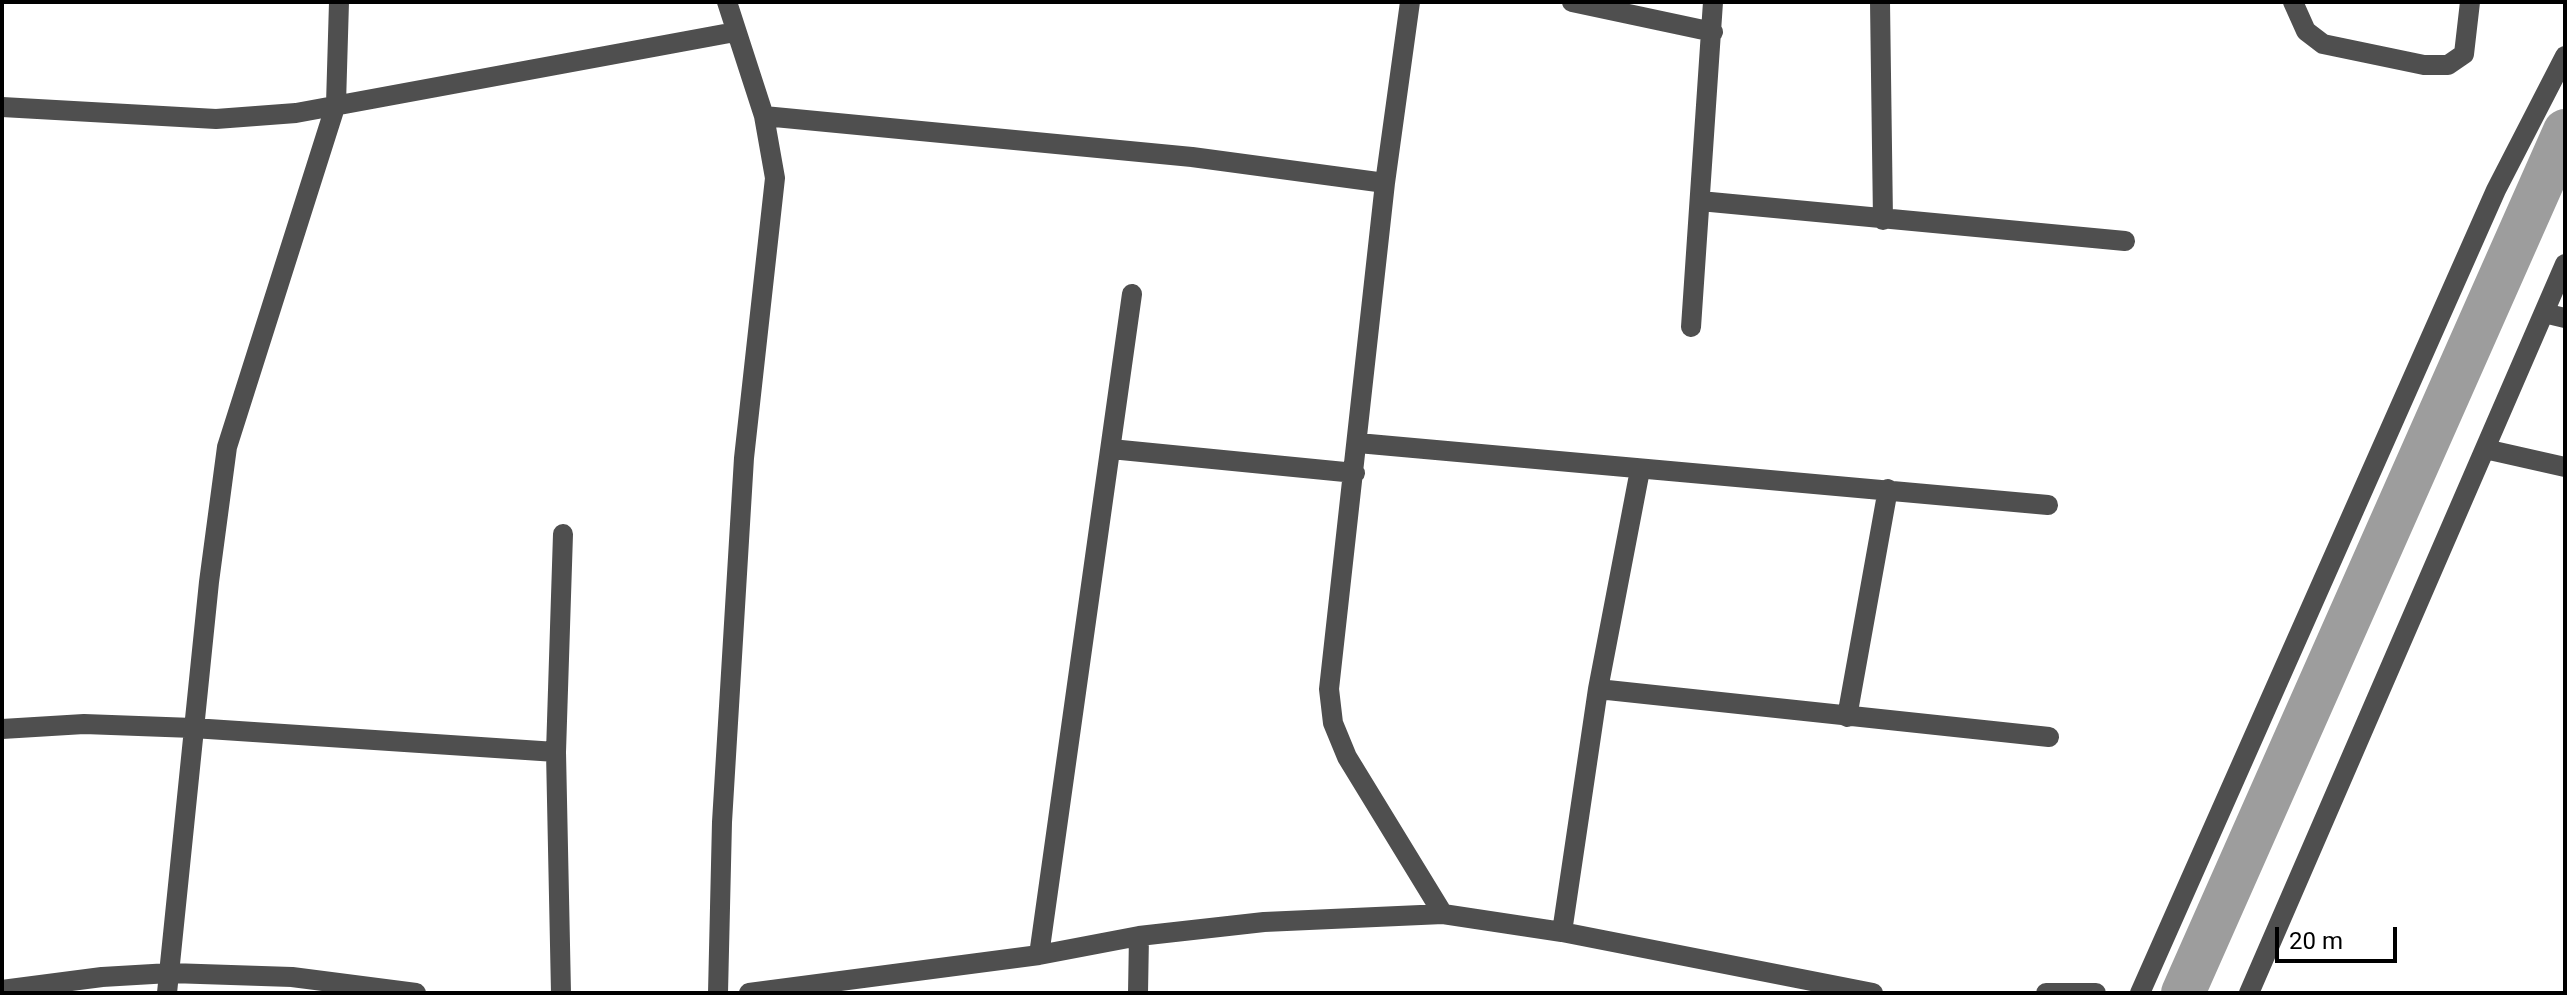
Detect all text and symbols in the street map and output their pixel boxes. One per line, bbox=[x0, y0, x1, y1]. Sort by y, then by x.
scale bar bbox=[2279, 911, 2401, 961]
text: 20 m bbox=[2289, 927, 2343, 955]

